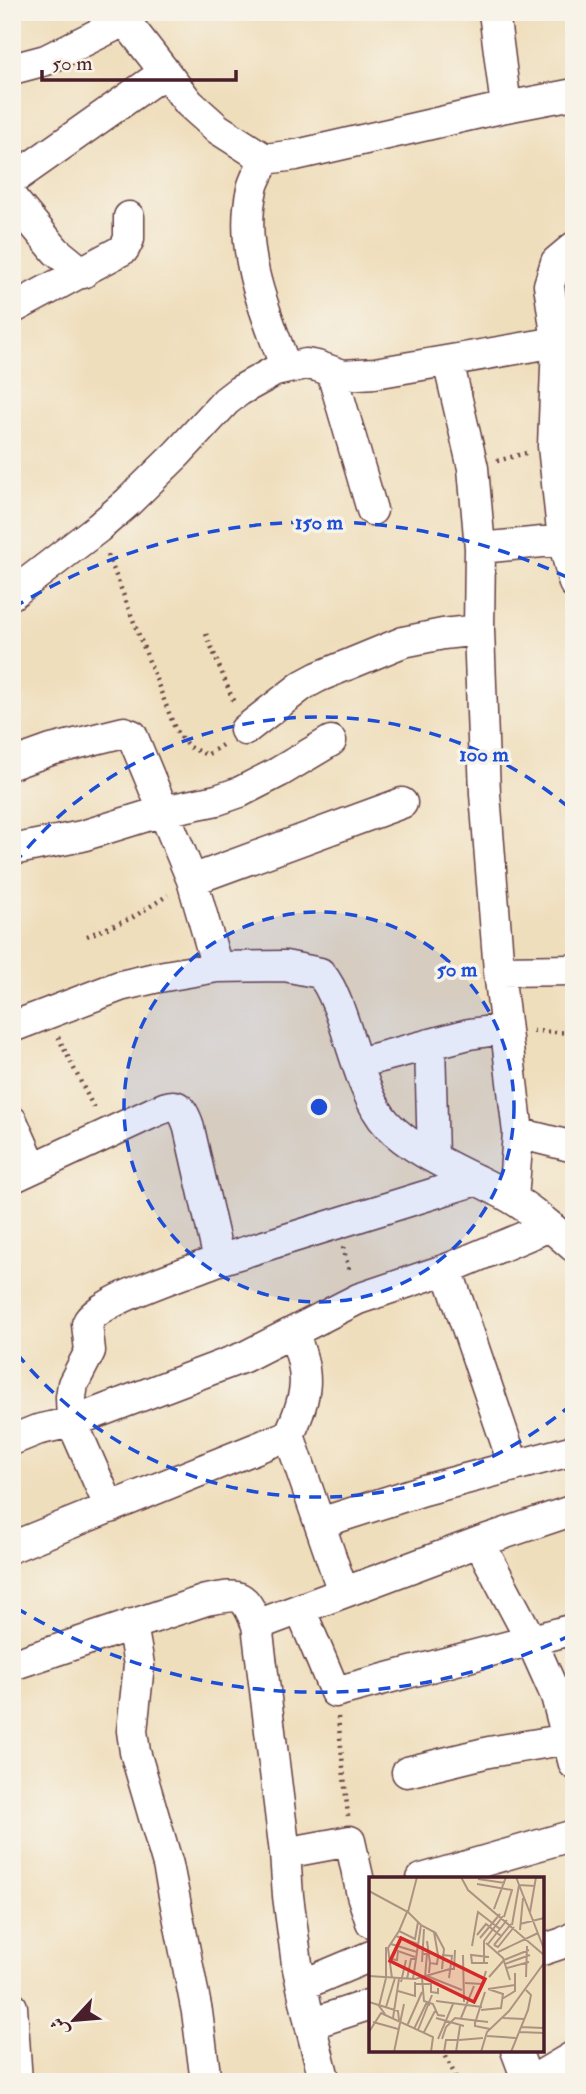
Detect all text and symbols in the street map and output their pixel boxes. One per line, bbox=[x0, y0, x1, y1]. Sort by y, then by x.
scale bar bbox=[42, 38, 236, 82]
text: 50 m bbox=[52, 50, 93, 77]
text: 150 m bbox=[295, 509, 344, 536]
text: 100 m bbox=[459, 741, 510, 768]
text: 50 m bbox=[437, 956, 478, 983]
centre of rings bbox=[307, 1095, 331, 1119]
inset map bbox=[369, 1877, 544, 2052]
north arrow bbox=[38, 1986, 108, 2056]
text: ش bbox=[45, 2013, 75, 2041]

